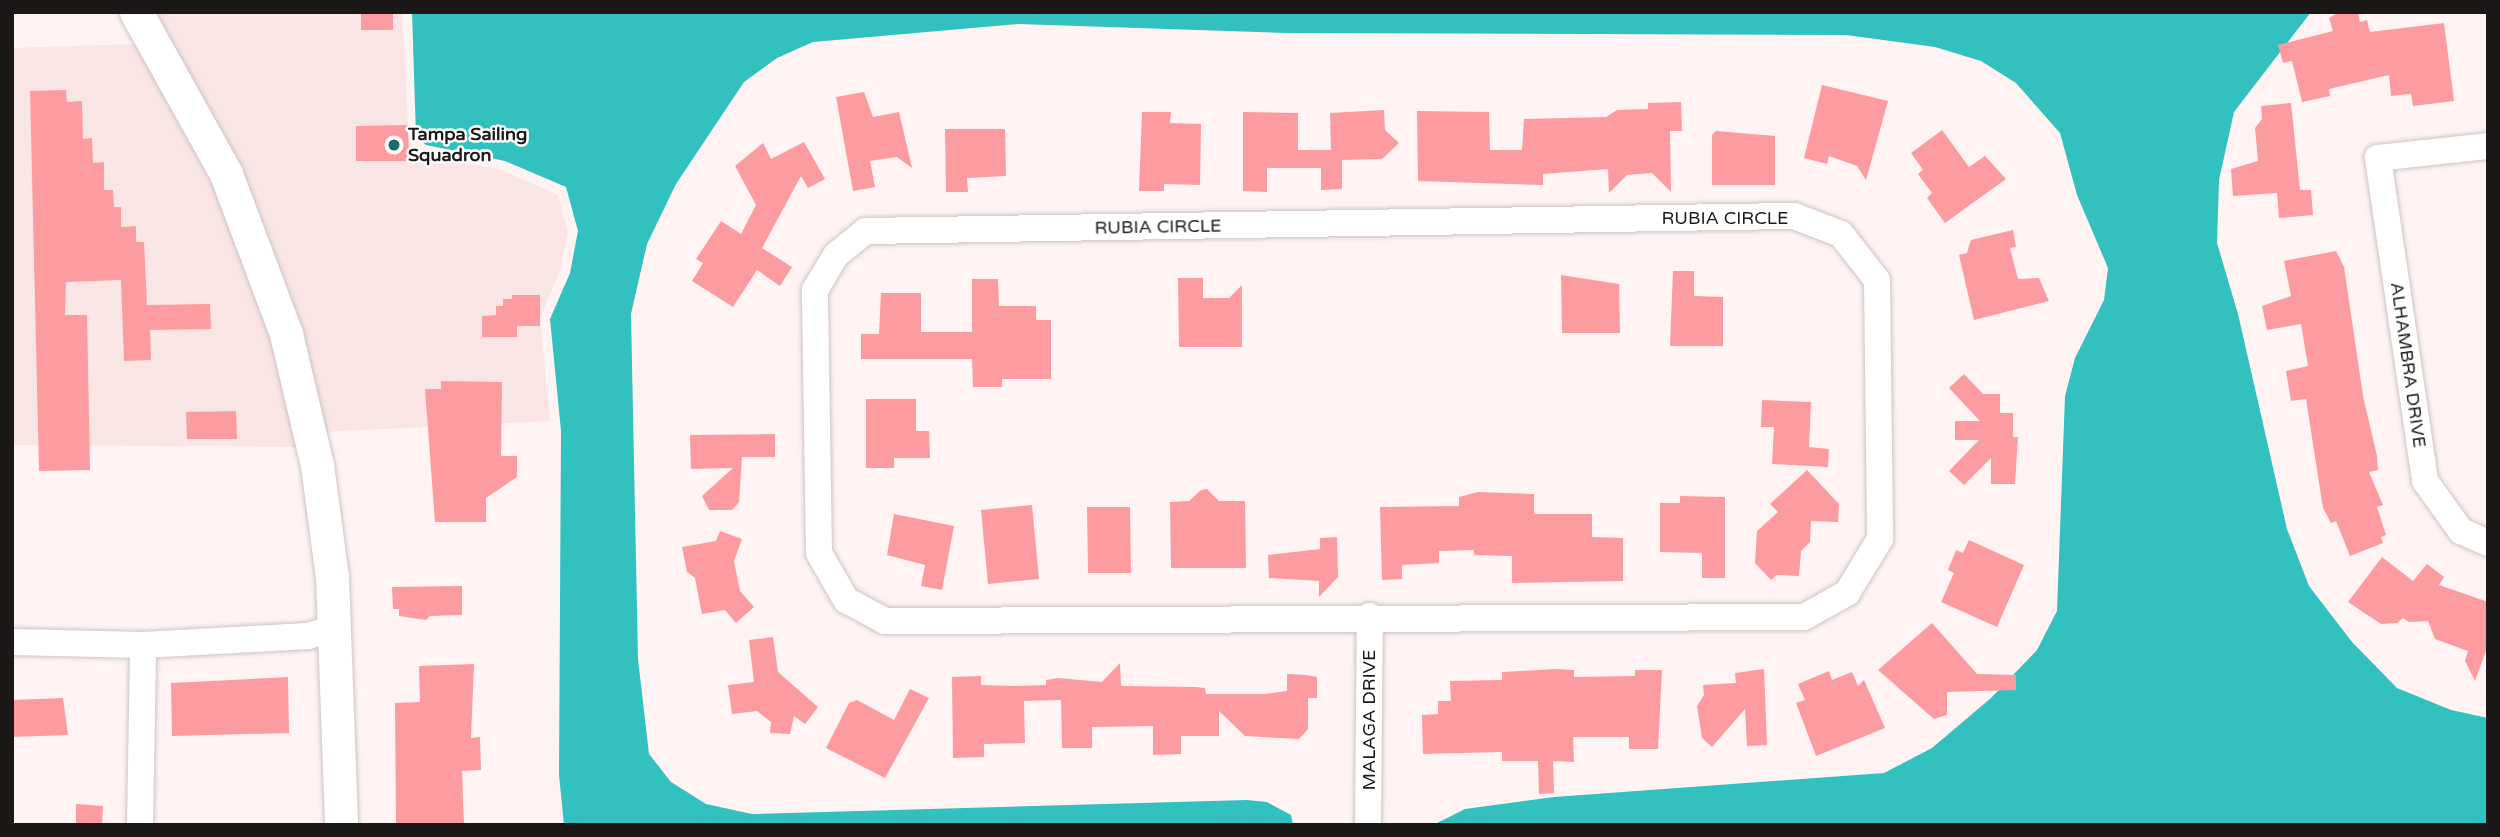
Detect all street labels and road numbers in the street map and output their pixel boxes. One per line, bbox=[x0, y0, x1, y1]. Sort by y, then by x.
street label: RUBIA CIRCLE bbox=[1662, 207, 1788, 229]
street label: RUBIA CIRCLE bbox=[1094, 215, 1222, 239]
street label: ALHAMBRA DRIVE bbox=[2386, 281, 2430, 449]
street label: MALAGA DRIVE bbox=[1358, 649, 1380, 791]

